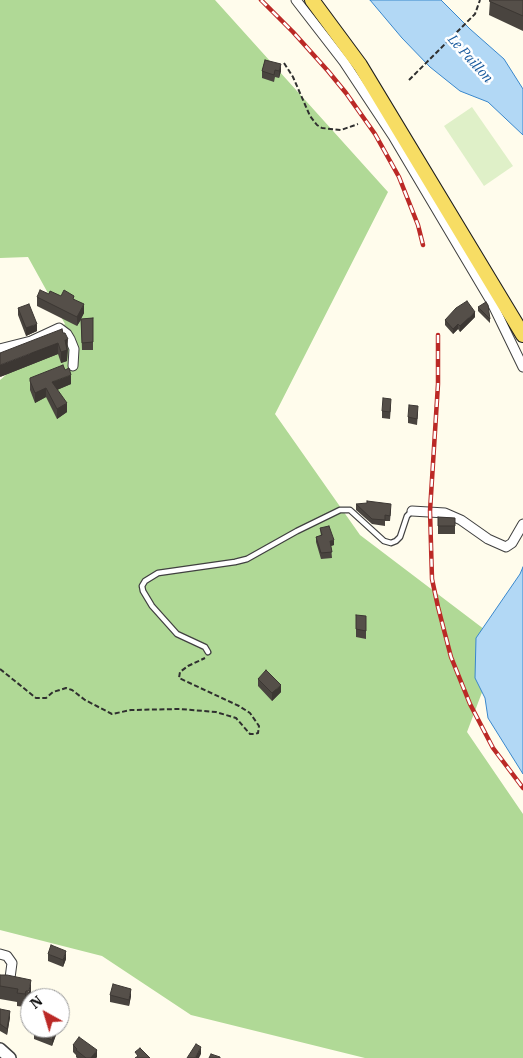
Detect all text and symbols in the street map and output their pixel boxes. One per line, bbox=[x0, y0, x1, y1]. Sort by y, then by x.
water label: Le Paillon bbox=[444, 31, 496, 87]
north arrow bbox=[20, 988, 70, 1038]
text: N bbox=[26, 992, 46, 1013]

